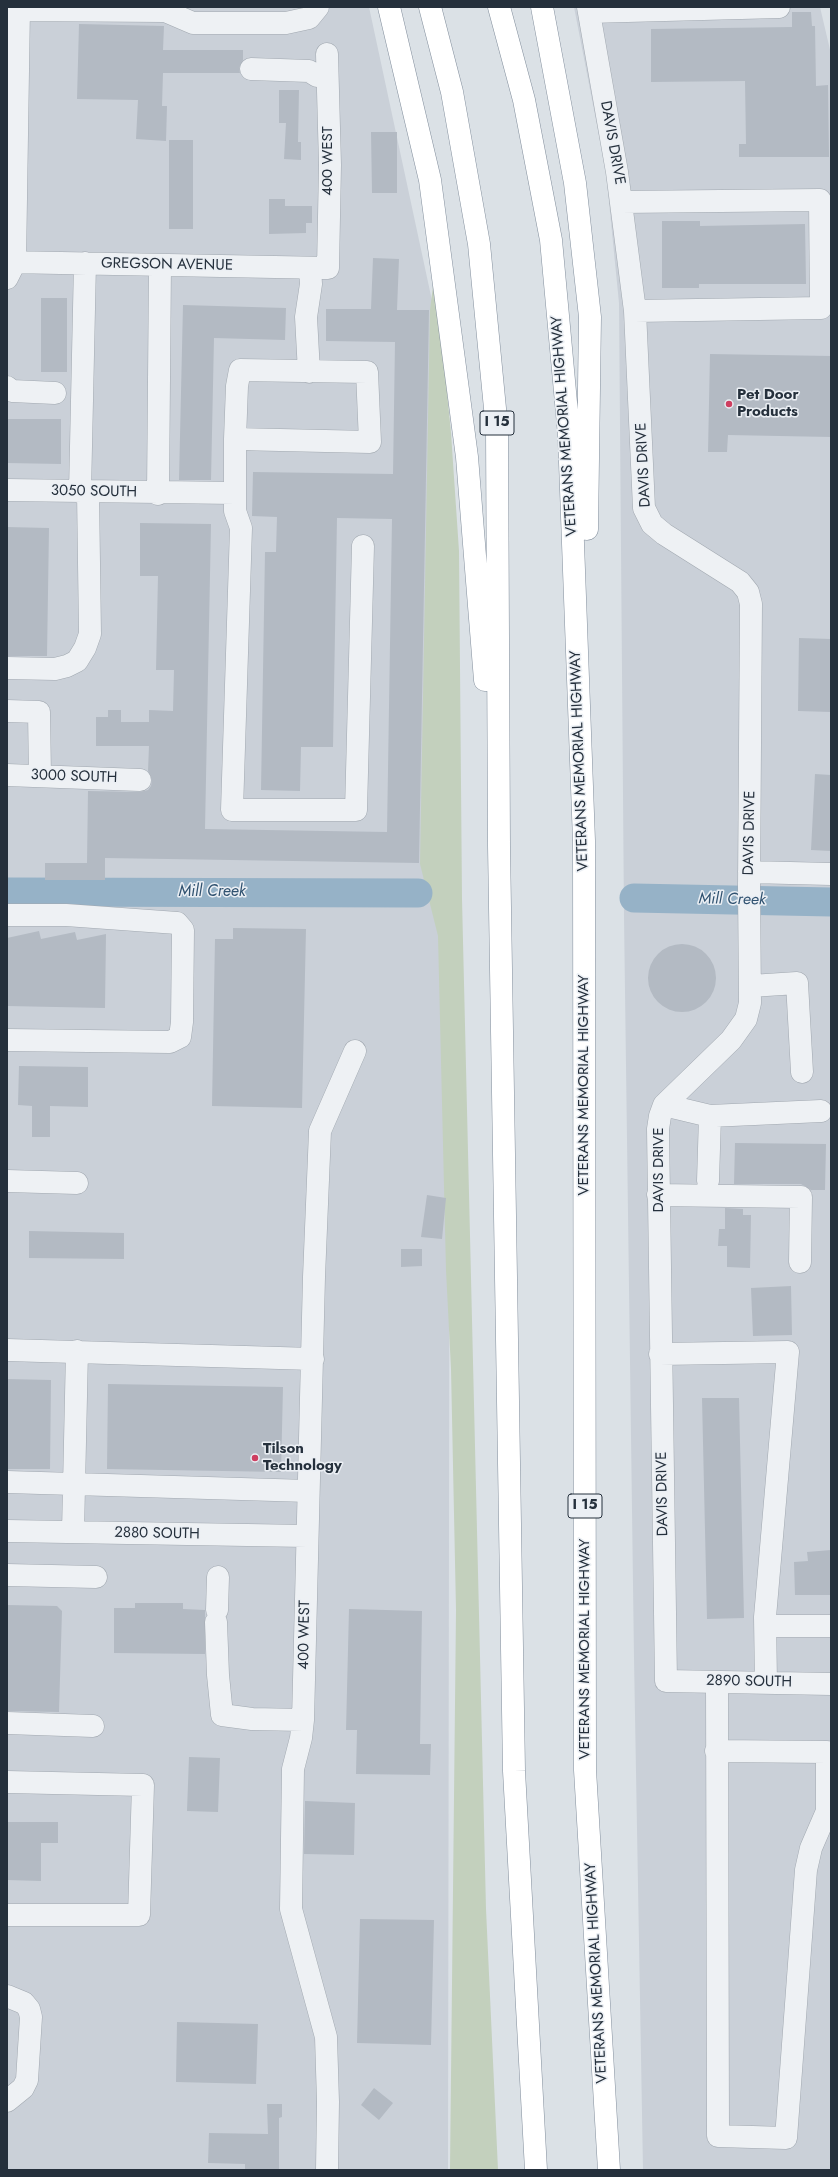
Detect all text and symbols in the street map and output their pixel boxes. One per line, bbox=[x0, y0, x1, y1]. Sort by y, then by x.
street label: DAVIS DRIVE bbox=[596, 100, 628, 186]
street label: 400 WEST bbox=[319, 126, 337, 196]
street label: GREGSON AVENUE bbox=[101, 255, 233, 275]
street label: VETERANS MEMORIAL HIGHWAY bbox=[548, 315, 582, 537]
place label: Pet Door Products bbox=[737, 386, 799, 421]
marker: Pet Door Products bbox=[724, 399, 734, 409]
road number: I 15 bbox=[480, 411, 514, 435]
street label: DAVIS DRIVE bbox=[633, 422, 655, 508]
street label: 3050 SOUTH bbox=[51, 482, 137, 502]
street label: VETERANS MEMORIAL HIGHWAY bbox=[567, 650, 593, 872]
street label: 3000 SOUTH bbox=[30, 766, 118, 788]
street label: DAVIS DRIVE bbox=[740, 790, 760, 876]
water label: Mill Creek bbox=[178, 882, 246, 902]
water label: Mill Creek bbox=[698, 890, 766, 910]
street label: VETERANS MEMORIAL HIGHWAY bbox=[575, 974, 593, 1196]
street label: DAVIS DRIVE bbox=[650, 1128, 668, 1212]
place label: Tilson Technology bbox=[263, 1440, 342, 1475]
street label: DAVIS DRIVE bbox=[653, 1451, 673, 1537]
marker: Tilson Technology bbox=[250, 1453, 260, 1463]
road number: I 15 bbox=[568, 1494, 602, 1518]
street label: 2880 SOUTH bbox=[114, 1524, 200, 1544]
street label: VETERANS MEMORIAL HIGHWAY bbox=[576, 1538, 594, 1760]
street label: 400 WEST bbox=[295, 1600, 315, 1670]
street label: 2890 SOUTH bbox=[706, 1672, 792, 1692]
street label: VETERANS MEMORIAL HIGHWAY bbox=[582, 1862, 612, 2084]

